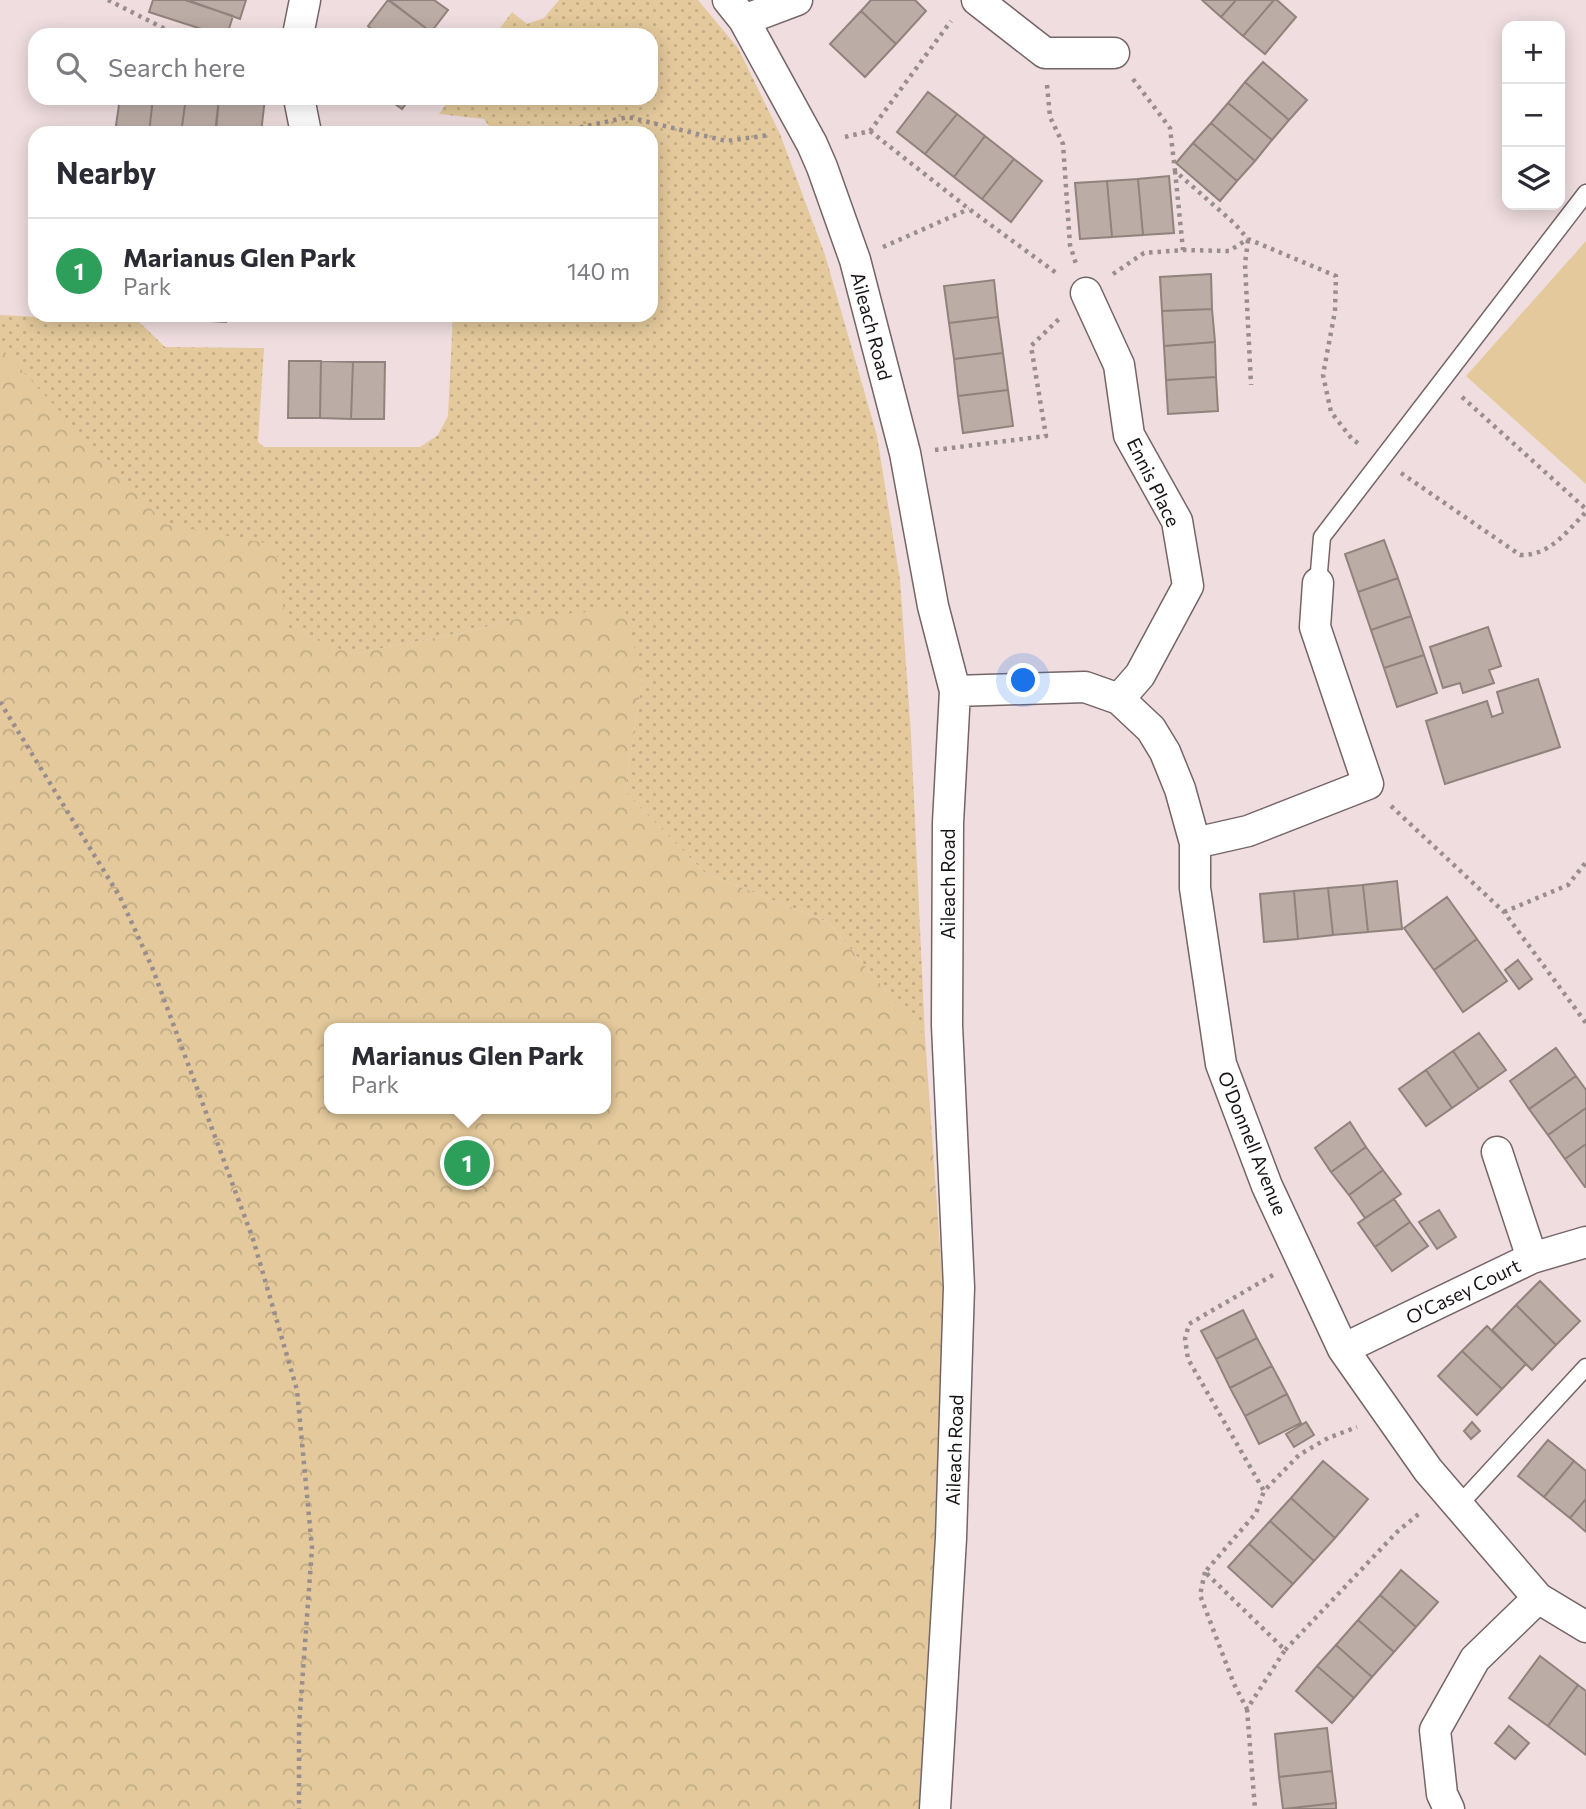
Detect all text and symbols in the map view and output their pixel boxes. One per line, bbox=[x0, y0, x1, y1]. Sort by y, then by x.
map controls bbox=[1502, 21, 1565, 210]
button: + bbox=[1502, 21, 1565, 84]
search box bbox=[28, 28, 658, 105]
icon: search bbox=[52, 48, 90, 86]
text: Search here bbox=[108, 51, 246, 82]
button: − bbox=[1502, 84, 1565, 147]
button: layers bbox=[1502, 147, 1565, 210]
text: Nearby bbox=[56, 153, 156, 190]
text: Marianus Glen Park bbox=[123, 241, 356, 272]
text: 1 bbox=[74, 257, 84, 285]
text: 140 m bbox=[567, 257, 630, 285]
street label: Aileach Road bbox=[847, 269, 897, 383]
text: Park bbox=[123, 272, 171, 300]
street label: Ennis Place bbox=[1123, 434, 1185, 530]
your location bbox=[1006, 663, 1040, 697]
street label: Aileach Road bbox=[936, 828, 959, 940]
popup bbox=[324, 1023, 611, 1114]
text: Marianus Glen Park bbox=[351, 1039, 584, 1070]
street label: O'Donnell Avenue bbox=[1214, 1068, 1292, 1218]
text: Park bbox=[351, 1070, 399, 1098]
pin: 1 bbox=[444, 1137, 490, 1189]
street label: O'Casey Court bbox=[1402, 1253, 1524, 1329]
street label: Aileach Road bbox=[941, 1394, 967, 1506]

